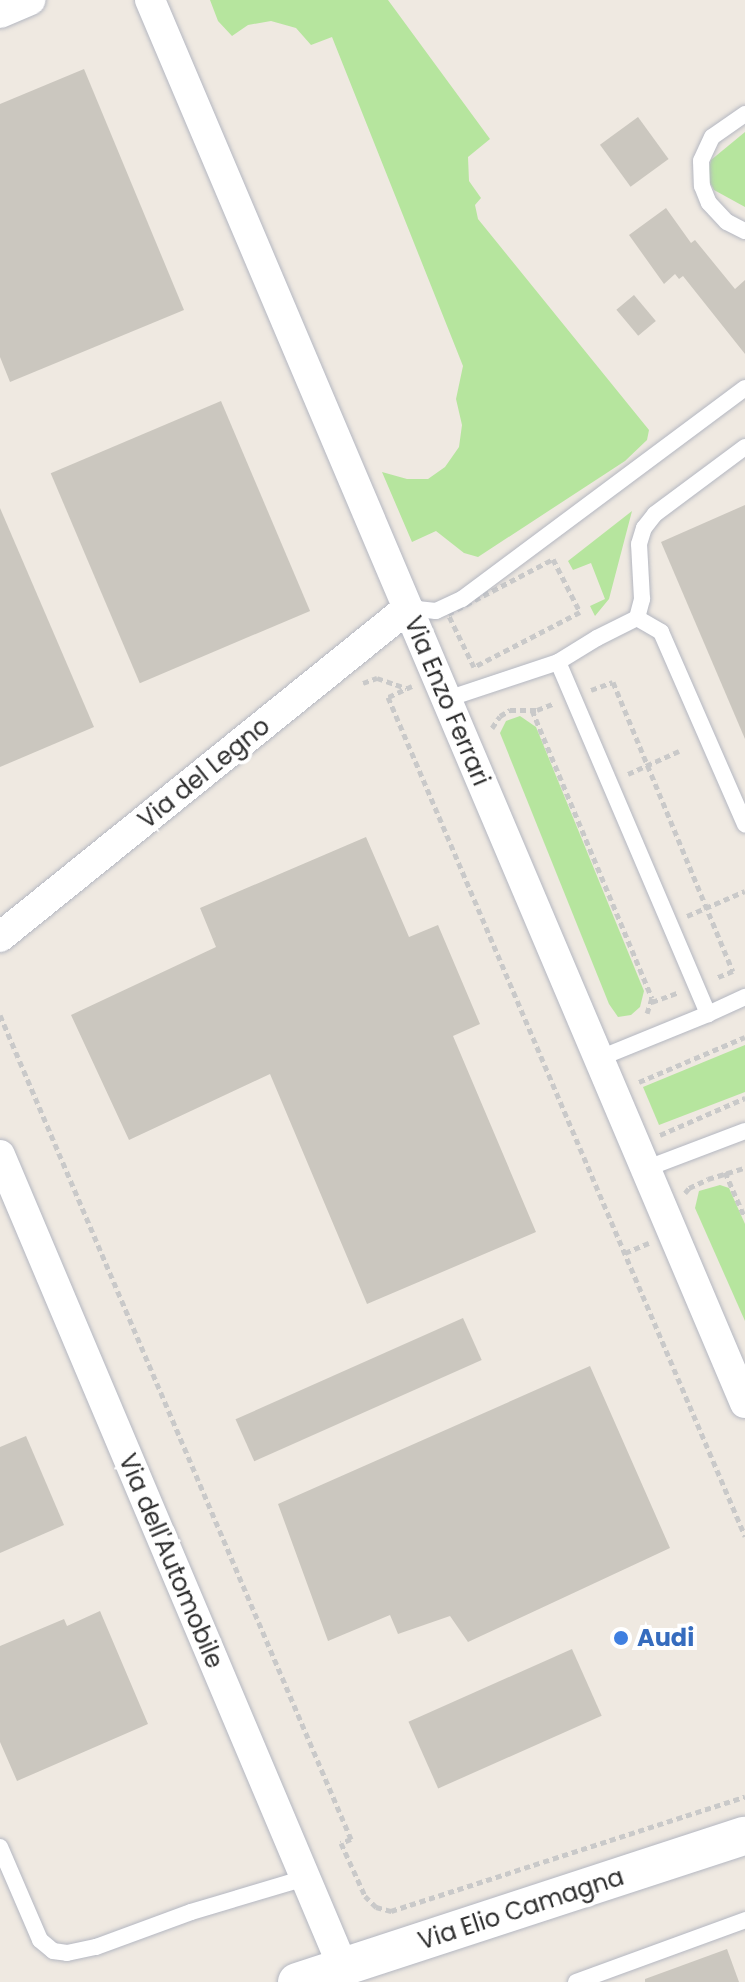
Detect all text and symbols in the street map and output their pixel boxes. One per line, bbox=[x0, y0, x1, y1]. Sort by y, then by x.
street label: Via Enzo Ferrari bbox=[398, 612, 496, 790]
street label: Via del Legno bbox=[133, 711, 275, 835]
street label: Via dell'Automobile bbox=[113, 1449, 229, 1673]
place label: Audi bbox=[637, 1624, 694, 1652]
marker: Audi bbox=[612, 1629, 630, 1647]
street label: Via Elio Camagna bbox=[415, 1862, 627, 1956]

